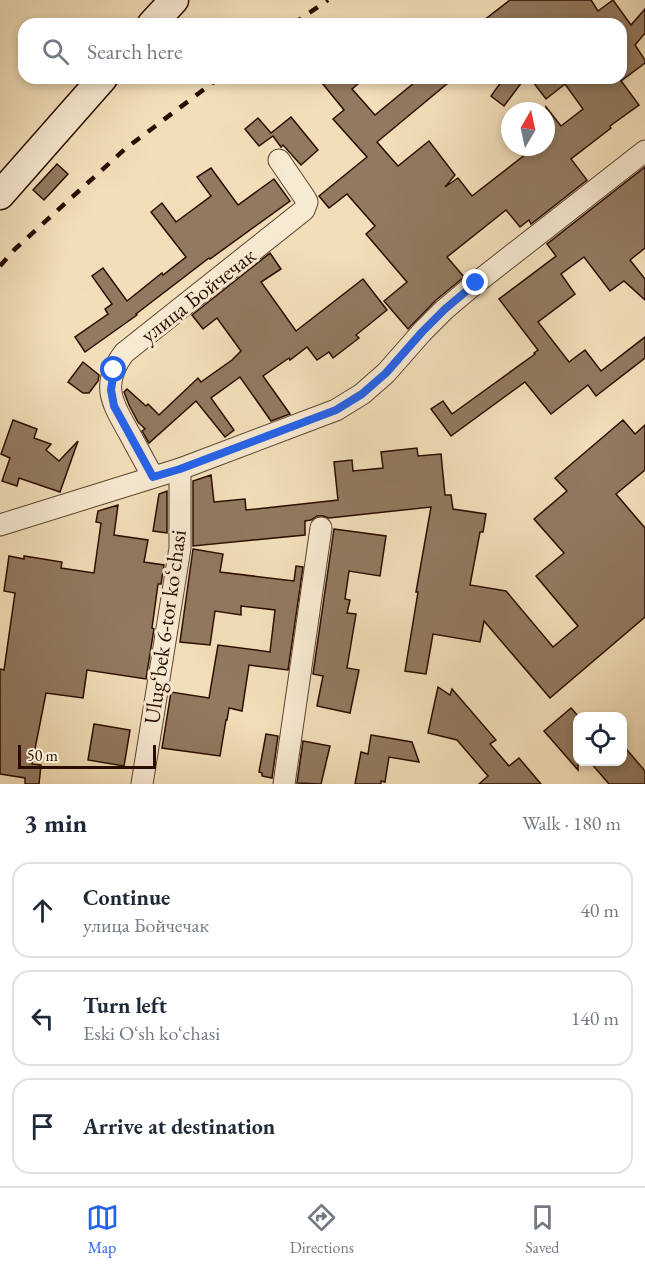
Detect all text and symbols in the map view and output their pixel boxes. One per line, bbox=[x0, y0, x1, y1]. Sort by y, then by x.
search box bbox=[18, 18, 627, 84]
icon: search bbox=[39, 35, 72, 68]
text: Search here bbox=[87, 37, 182, 66]
north arrow bbox=[501, 102, 555, 156]
street label: улица Бойчечак bbox=[134, 241, 262, 349]
route end bbox=[462, 269, 488, 295]
route start bbox=[100, 356, 126, 382]
street label: Ulug‘bek 6-tor koʻchasi bbox=[137, 528, 193, 726]
map controls bbox=[573, 712, 627, 766]
button: locate bbox=[573, 712, 627, 766]
scale bar bbox=[18, 742, 156, 770]
text: 50 m bbox=[27, 745, 58, 766]
text: 3 min bbox=[24, 806, 87, 840]
text: Walk · 180 m bbox=[522, 810, 621, 836]
text: Continue bbox=[83, 883, 170, 912]
icon: ahead bbox=[26, 894, 59, 927]
text: 40 m bbox=[580, 897, 619, 923]
text: улица Бойчечак bbox=[83, 912, 209, 938]
text: Turn left bbox=[83, 991, 167, 1020]
icon: left bbox=[26, 1002, 59, 1035]
text: 140 m bbox=[571, 1005, 619, 1031]
text: Eski Oʻsh koʻchasi bbox=[83, 1020, 220, 1046]
icon: arrive bbox=[26, 1110, 59, 1143]
text: Arrive at destination bbox=[83, 1112, 275, 1141]
tab: Map bbox=[86, 1201, 119, 1258]
tab: Directions bbox=[290, 1201, 354, 1258]
tab: Saved bbox=[525, 1201, 559, 1258]

